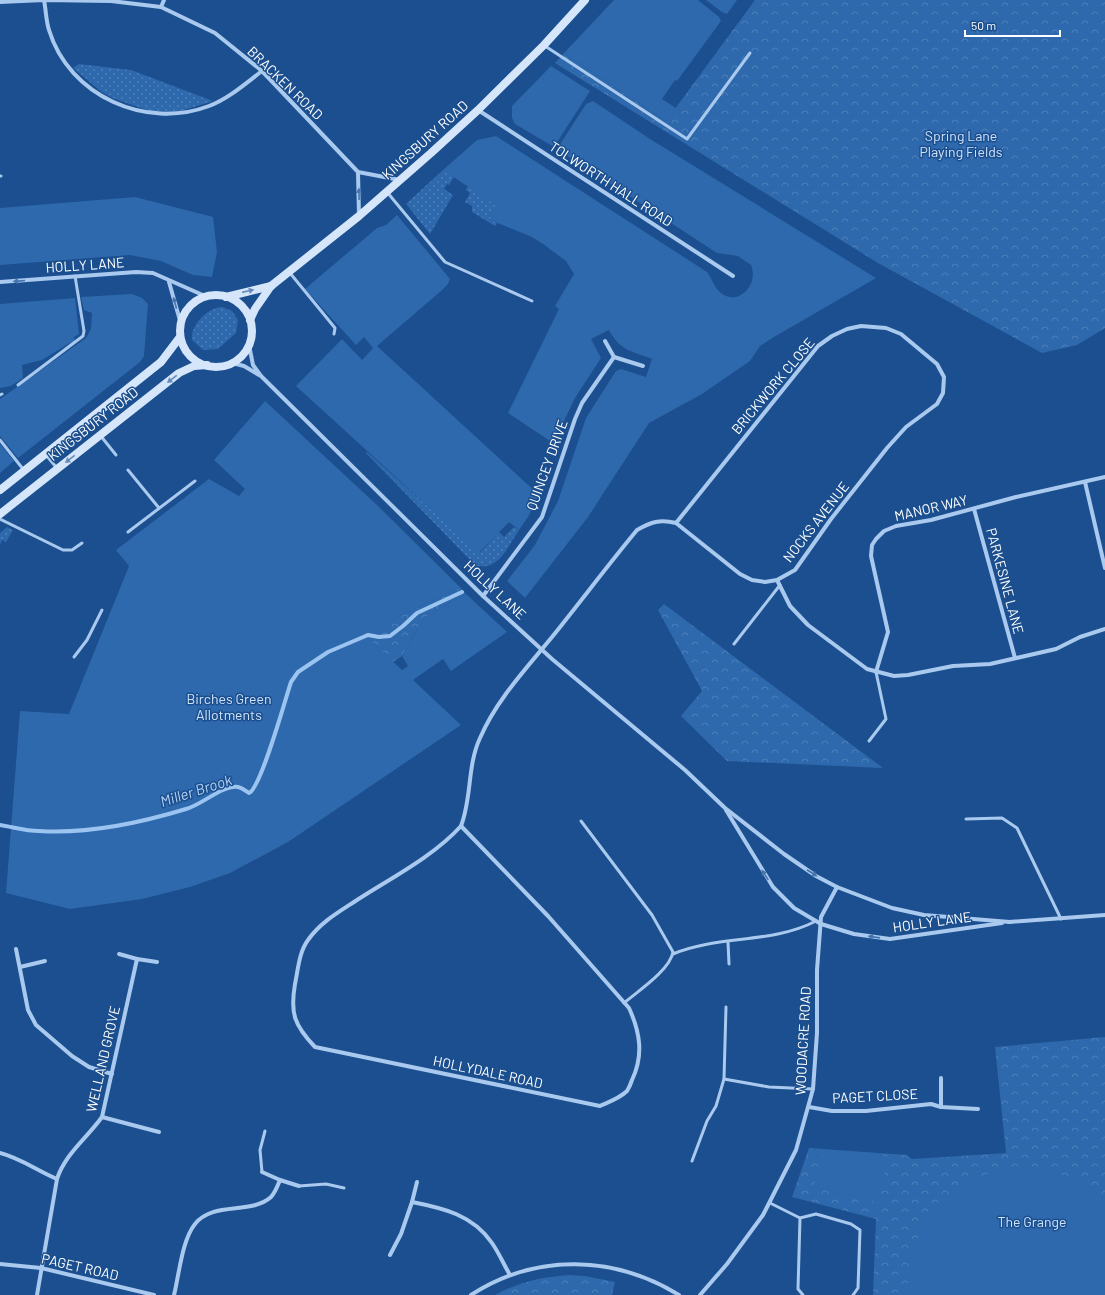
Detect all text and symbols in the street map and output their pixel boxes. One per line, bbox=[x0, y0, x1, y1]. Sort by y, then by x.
scale bar bbox=[965, 12, 1060, 38]
text: 50 m bbox=[971, 18, 996, 32]
street label: BRACKEN ROAD bbox=[244, 42, 327, 123]
street label: KINGSBURY ROAD bbox=[378, 97, 471, 183]
park label: Spring Lane Playing Fields bbox=[919, 127, 1003, 160]
street label: TOLWORTH HALL ROAD bbox=[546, 137, 676, 230]
one-way arrow bbox=[355, 188, 362, 200]
street label: HOLLY LANE bbox=[45, 253, 125, 276]
one-way arrow bbox=[13, 277, 25, 284]
one-way arrow bbox=[242, 288, 255, 294]
one-way arrow bbox=[172, 297, 178, 309]
street label: BRICKWORK CLOSE bbox=[727, 334, 818, 437]
one-way arrow bbox=[166, 374, 177, 383]
street label: KINGSBURY ROAD bbox=[44, 383, 141, 464]
street label: QUINCEY DRIVE bbox=[522, 417, 571, 513]
one-way arrow bbox=[64, 455, 75, 464]
street label: NOCKS AVENUE bbox=[779, 478, 852, 565]
street label: MANOR WAY bbox=[893, 491, 969, 524]
street label: PARKESINE LANE bbox=[983, 526, 1028, 636]
street label: HOLLY LANE bbox=[461, 556, 530, 623]
park label: Birches Green Allotments bbox=[186, 690, 272, 723]
water label: Miller Brook bbox=[158, 770, 234, 810]
one-way arrow bbox=[807, 869, 818, 877]
one-way arrow bbox=[761, 870, 769, 881]
street label: HOLLY LANE bbox=[892, 908, 972, 935]
one-way arrow bbox=[868, 934, 880, 940]
street label: WOODACRE ROAD bbox=[791, 986, 814, 1096]
street label: WELLAND GROVE bbox=[82, 1004, 123, 1114]
street label: HOLLYDALE ROAD bbox=[432, 1052, 544, 1091]
street label: PAGET CLOSE bbox=[832, 1085, 918, 1106]
park label: The Grange bbox=[998, 1213, 1066, 1230]
street label: PAGET ROAD bbox=[40, 1249, 120, 1284]

